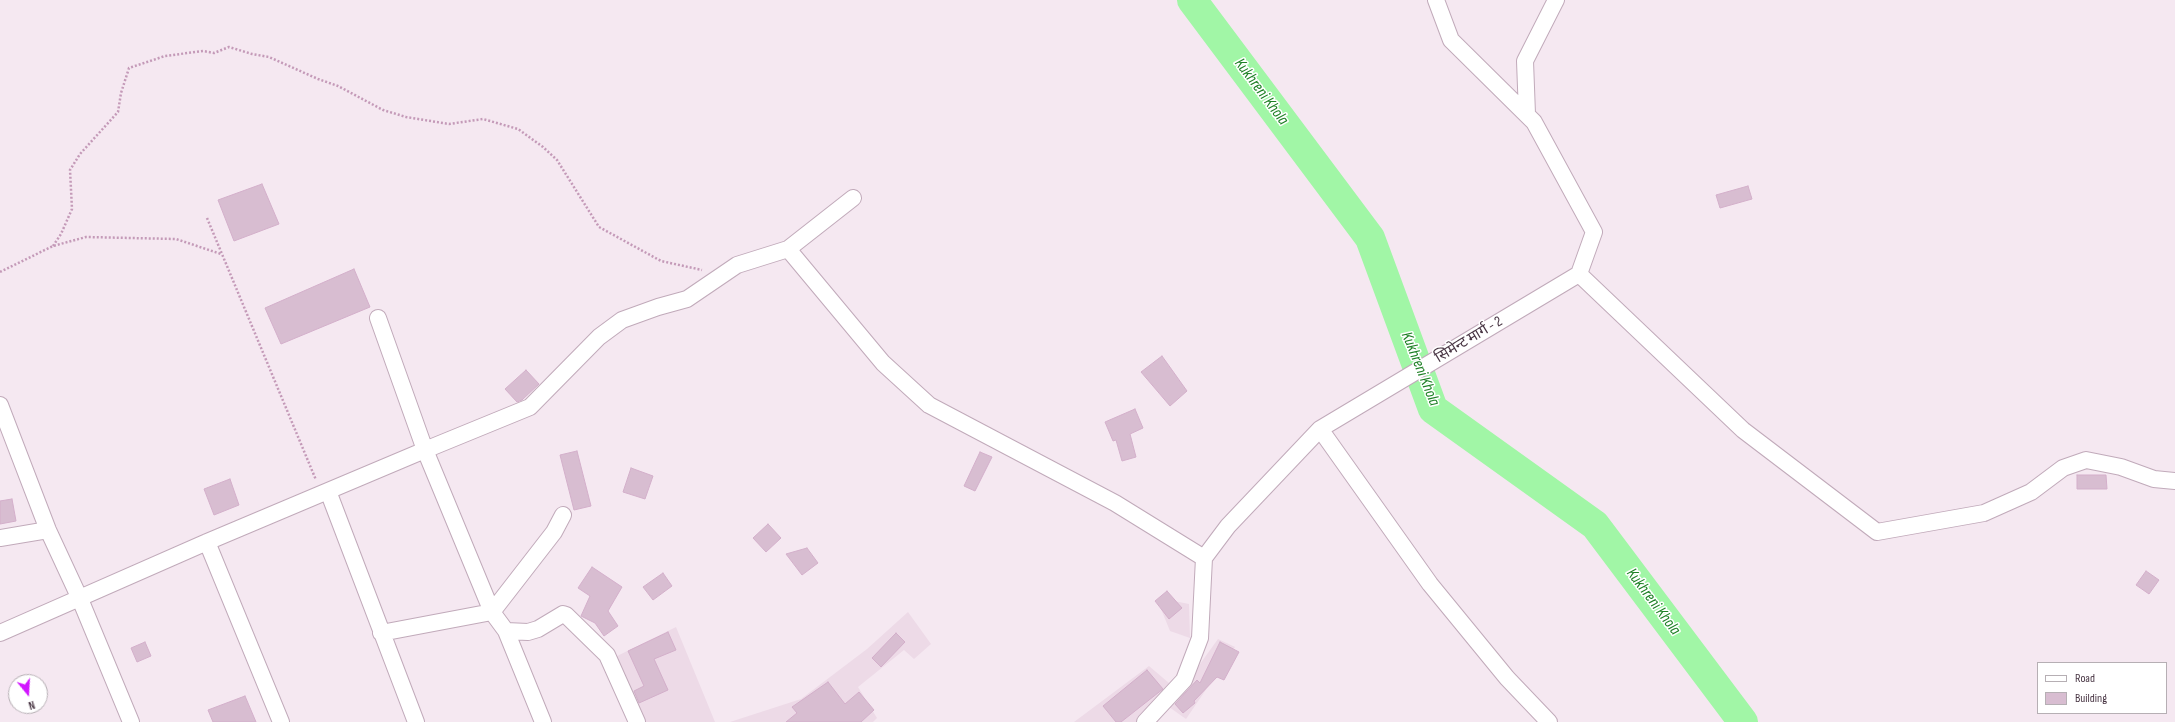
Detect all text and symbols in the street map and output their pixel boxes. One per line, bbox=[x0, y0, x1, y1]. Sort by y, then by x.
water label: Kukhreni Khola bbox=[1230, 55, 1292, 129]
street label: सिमेन्ट मार्ग - 2 bbox=[1432, 313, 1506, 367]
water label: Kukhreni Khola bbox=[1396, 329, 1444, 409]
water label: Kukhreni Khola bbox=[1622, 565, 1684, 639]
legend bbox=[2037, 662, 2167, 714]
text: Road bbox=[2075, 671, 2095, 686]
north arrow bbox=[8, 674, 48, 714]
text: Building bbox=[2075, 691, 2107, 706]
text: N bbox=[27, 698, 36, 712]

